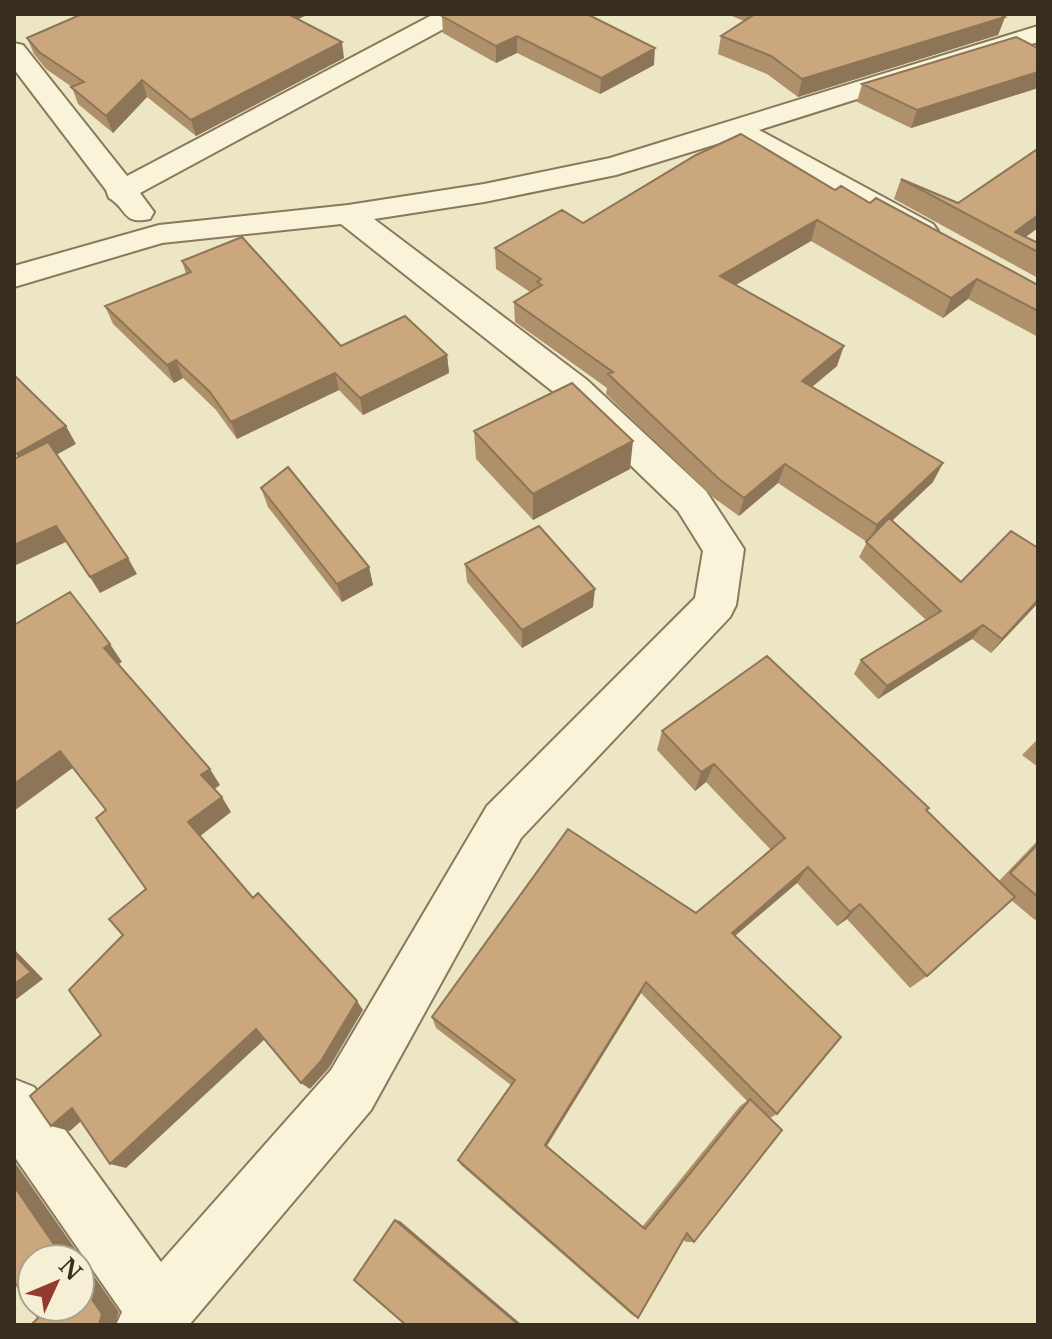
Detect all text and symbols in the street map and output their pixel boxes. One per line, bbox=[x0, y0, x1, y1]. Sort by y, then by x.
north arrow bbox=[16, 1243, 96, 1323]
text: N bbox=[53, 1253, 87, 1286]

